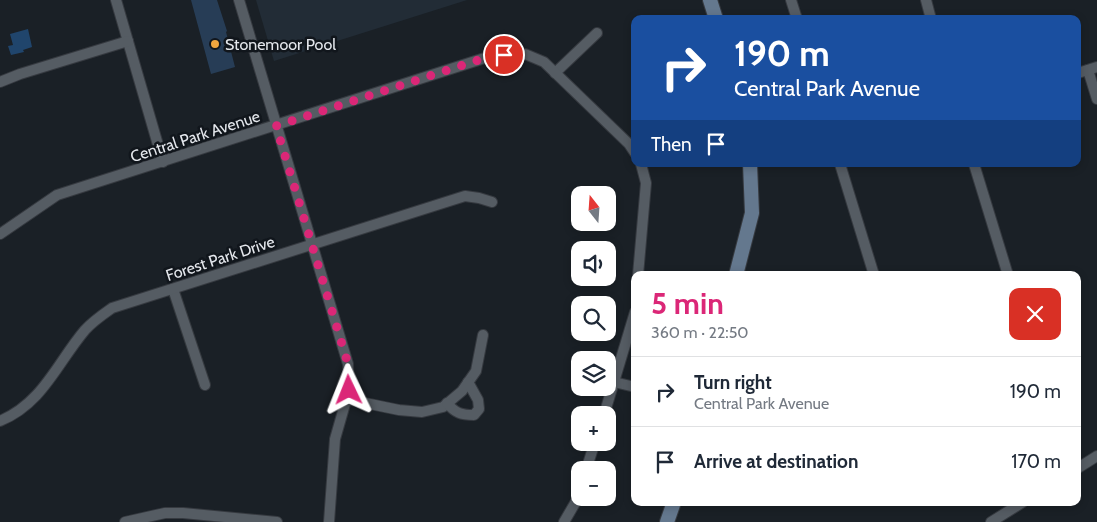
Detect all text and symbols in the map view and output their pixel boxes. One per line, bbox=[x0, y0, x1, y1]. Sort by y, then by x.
text: 190 m bbox=[734, 32, 830, 75]
pin bbox=[483, 34, 525, 76]
place label: Stonemoor Pool bbox=[225, 35, 336, 54]
icon: right bbox=[651, 35, 716, 100]
marker: Stonemoor Pool bbox=[209, 38, 221, 50]
icon: arrive bbox=[490, 41, 518, 69]
text: Central Park Avenue bbox=[734, 75, 920, 102]
street label: Central Park Avenue bbox=[128, 107, 262, 166]
icon: arrive bbox=[702, 130, 730, 158]
text: Then bbox=[651, 133, 692, 156]
north arrow bbox=[571, 186, 616, 231]
map controls bbox=[571, 186, 616, 506]
street label: Forest Park Drive bbox=[163, 232, 277, 285]
button: sound bbox=[571, 241, 616, 286]
text: 5 min bbox=[651, 285, 724, 322]
button: close bbox=[1009, 288, 1061, 340]
button: search bbox=[571, 296, 616, 341]
text: 360 m · 22:50 bbox=[651, 323, 748, 342]
button: layers bbox=[571, 351, 616, 396]
position arrow bbox=[322, 363, 374, 415]
text: Turn right bbox=[694, 371, 772, 394]
icon: right bbox=[651, 378, 679, 406]
text: 190 m bbox=[1010, 380, 1061, 403]
text: Central Park Avenue bbox=[694, 394, 829, 413]
button: + bbox=[571, 406, 616, 451]
icon: arrive bbox=[651, 448, 679, 476]
text: Arrive at destination bbox=[694, 450, 858, 473]
text: 170 m bbox=[1011, 450, 1061, 473]
button: − bbox=[571, 461, 616, 506]

